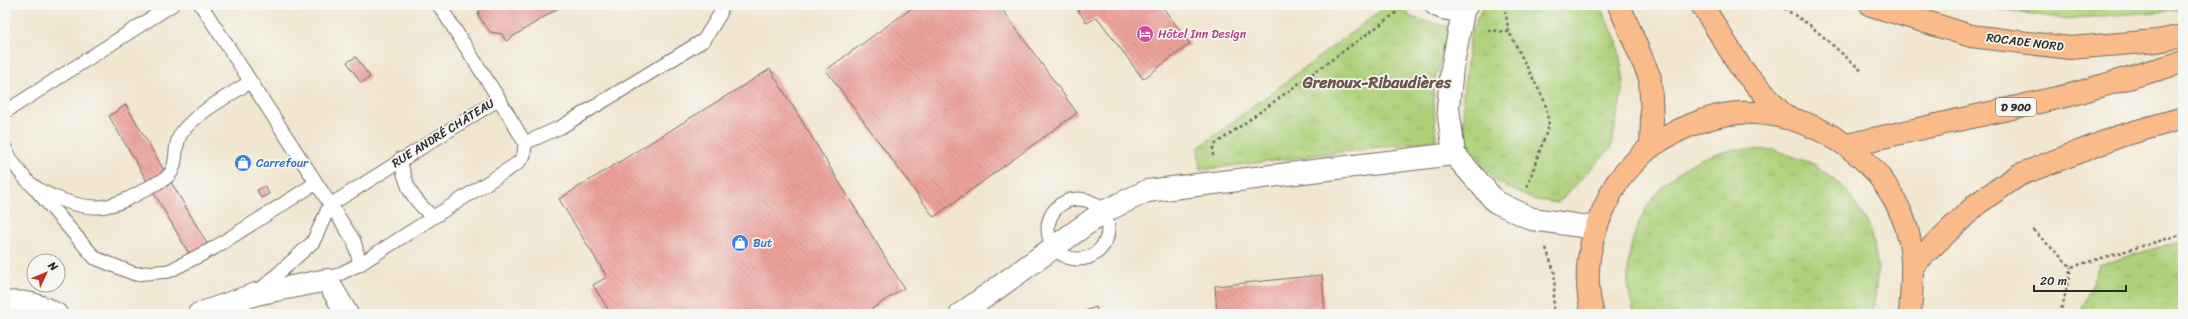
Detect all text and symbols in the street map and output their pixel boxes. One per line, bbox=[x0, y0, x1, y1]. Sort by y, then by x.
place label: Hôtel Inn Design bbox=[1158, 23, 1247, 45]
hotel icon: Hôtel Inn Design bbox=[1135, 24, 1155, 44]
street label: ROCADE NORD bbox=[1985, 26, 2065, 58]
district label: Grenoux-Ribaudières bbox=[1302, 68, 1452, 97]
street label: RUE ANDRÉ CHÂTEAU bbox=[387, 92, 499, 174]
road number: D 900 bbox=[1996, 98, 2036, 116]
place label: Carrefour bbox=[256, 152, 309, 174]
shop icon: Carrefour bbox=[233, 153, 253, 173]
place label: But bbox=[753, 232, 772, 254]
shop icon: But bbox=[730, 233, 750, 253]
north arrow bbox=[26, 253, 66, 293]
text: N bbox=[43, 256, 63, 276]
scale bar bbox=[2034, 267, 2126, 293]
text: 20 m bbox=[2040, 270, 2067, 292]

